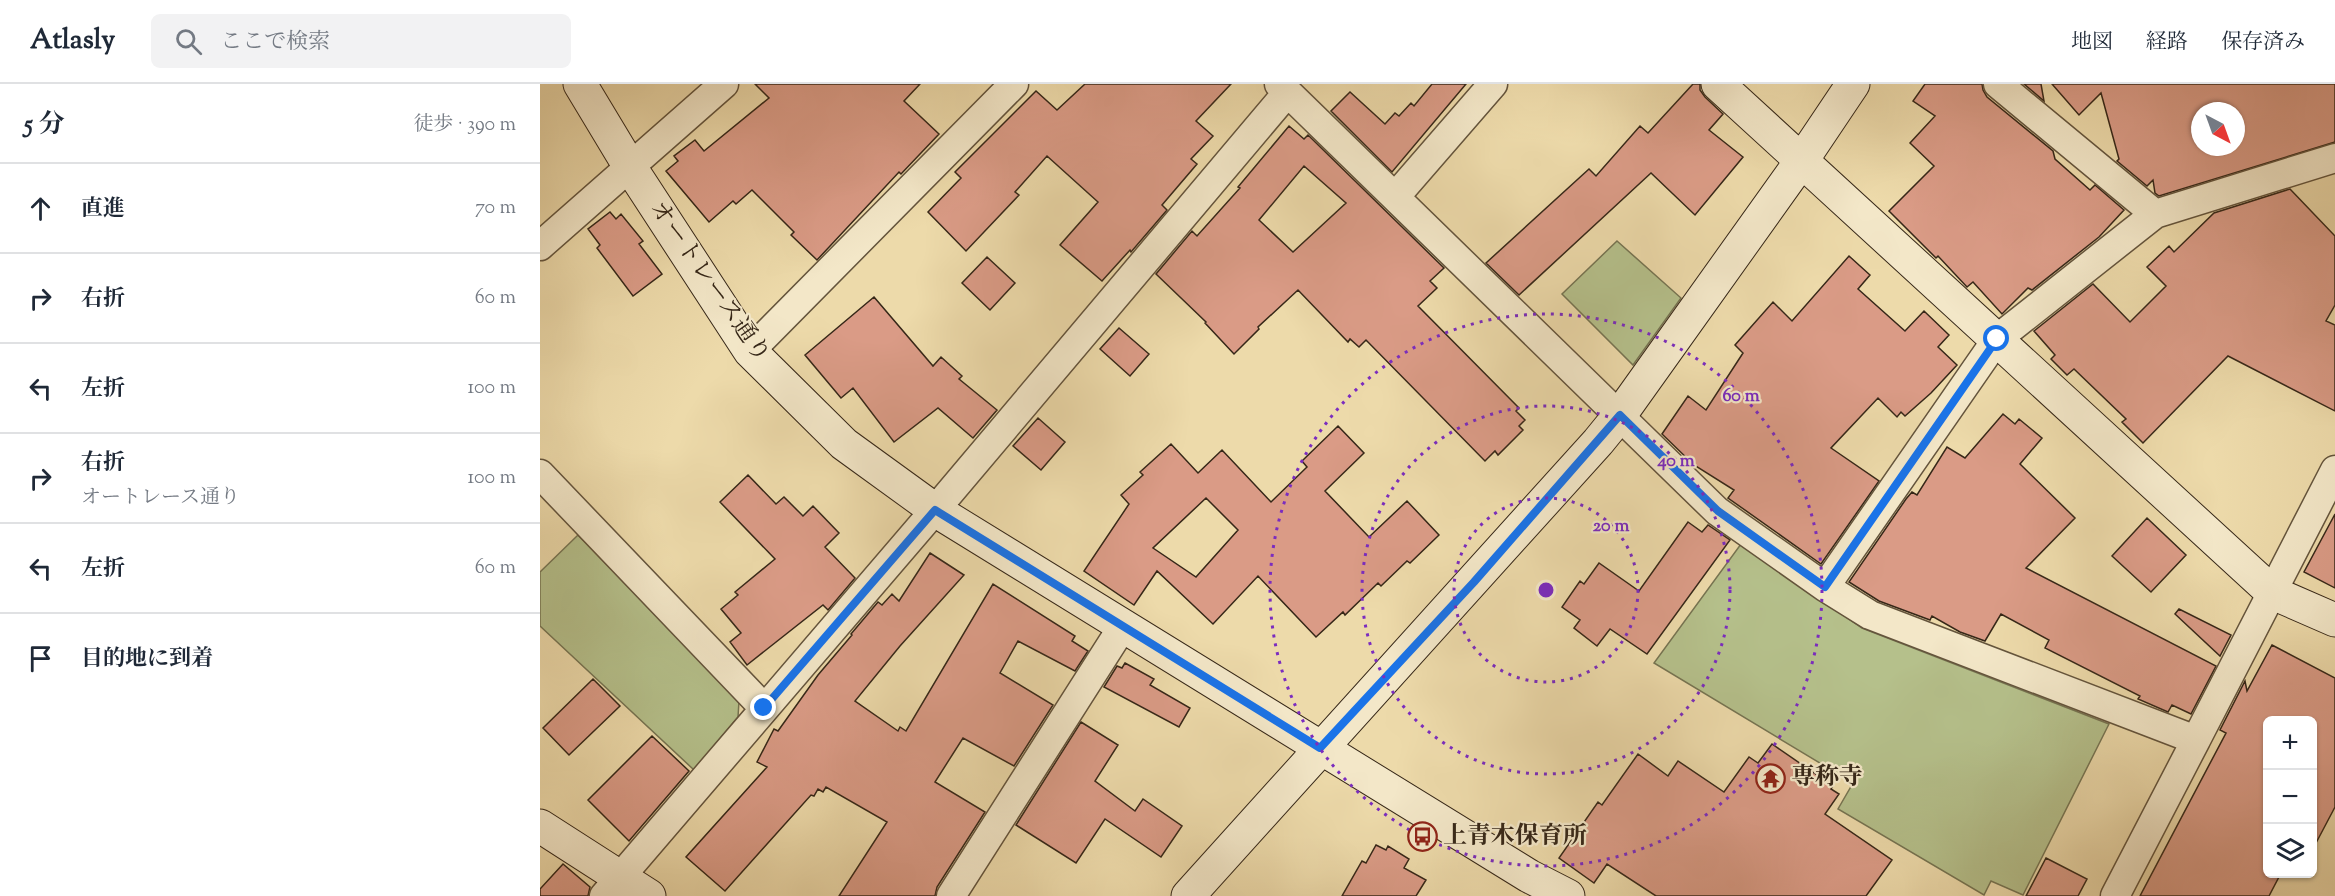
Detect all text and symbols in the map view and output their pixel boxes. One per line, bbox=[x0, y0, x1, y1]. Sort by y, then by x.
search box bbox=[151, 14, 571, 68]
text: Atlasly bbox=[30, 21, 115, 61]
icon: search bbox=[172, 25, 205, 58]
text: ここで検索 bbox=[220, 27, 330, 59]
text: 地図 bbox=[2071, 28, 2113, 58]
text: 経路 bbox=[2146, 28, 2188, 58]
text: 保存済み bbox=[2221, 28, 2305, 58]
north arrow bbox=[2191, 102, 2245, 156]
text: 5 分 bbox=[24, 107, 64, 144]
text: 徒歩 · 390 m bbox=[413, 111, 516, 140]
icon: ahead bbox=[24, 192, 57, 225]
text: 直進 bbox=[81, 194, 125, 226]
text: 70 m bbox=[475, 194, 516, 223]
street label: オートレース通り bbox=[640, 194, 778, 370]
icon: right bbox=[24, 282, 57, 315]
text: 右折 bbox=[81, 284, 125, 316]
text: 60 m bbox=[475, 284, 516, 313]
route start bbox=[1983, 325, 2009, 351]
icon: left bbox=[24, 372, 57, 405]
text: 左折 bbox=[81, 374, 125, 406]
text: 100 m bbox=[467, 374, 516, 403]
text: 60 m bbox=[1722, 384, 1760, 410]
text: 右折 bbox=[81, 448, 125, 480]
text: 40 m bbox=[1656, 449, 1695, 475]
icon: right bbox=[24, 462, 57, 495]
text: 100 m bbox=[467, 464, 516, 493]
text: オートレース通り bbox=[81, 484, 240, 513]
text: 20 m bbox=[1593, 514, 1629, 540]
icon: left bbox=[24, 552, 57, 585]
text: 左折 bbox=[81, 554, 125, 586]
text: 60 m bbox=[475, 554, 516, 583]
centre of rings bbox=[1536, 580, 1556, 600]
icon: arrive bbox=[24, 642, 57, 675]
text: 目的地に到着 bbox=[81, 644, 213, 676]
route end bbox=[750, 694, 776, 720]
map controls bbox=[2263, 716, 2317, 878]
button: + bbox=[2263, 716, 2317, 770]
place label: 専称寺 bbox=[1791, 761, 1863, 795]
temple icon: 専称寺 bbox=[1754, 762, 1786, 794]
button: − bbox=[2263, 770, 2317, 824]
place label: 上青木保育所 bbox=[1443, 820, 1587, 854]
bus stop icon: 上青木保育所 bbox=[1406, 821, 1438, 853]
button: layers bbox=[2263, 824, 2317, 878]

